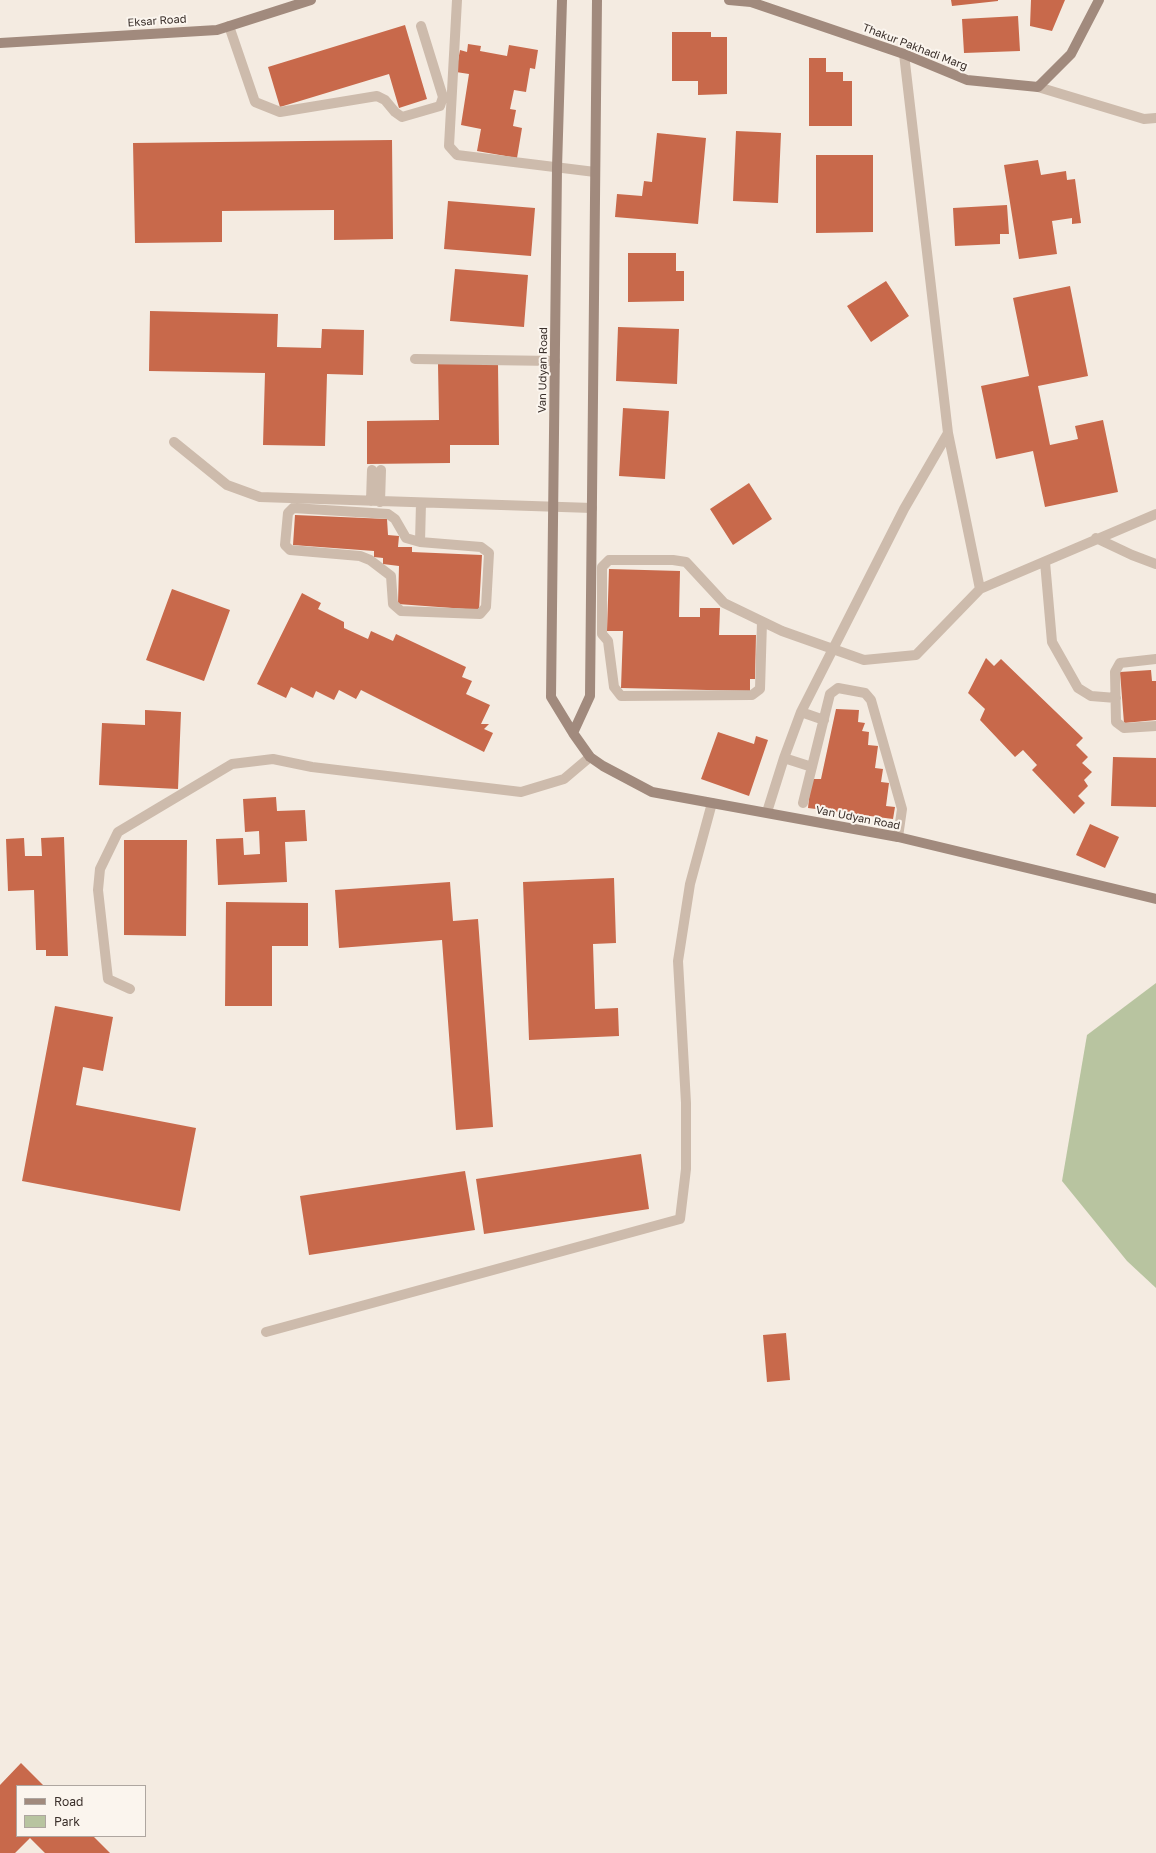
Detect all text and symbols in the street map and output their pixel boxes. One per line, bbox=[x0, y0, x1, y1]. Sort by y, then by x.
street label: Eksar Road bbox=[127, 12, 187, 30]
street label: Thakur Pakhadi Marg bbox=[861, 21, 969, 73]
street label: Van Udyan Road bbox=[536, 327, 550, 413]
street label: Van Udyan Road bbox=[815, 803, 901, 833]
legend bbox=[16, 1785, 146, 1837]
text: Road bbox=[54, 1794, 83, 1809]
text: Park bbox=[54, 1814, 80, 1829]

